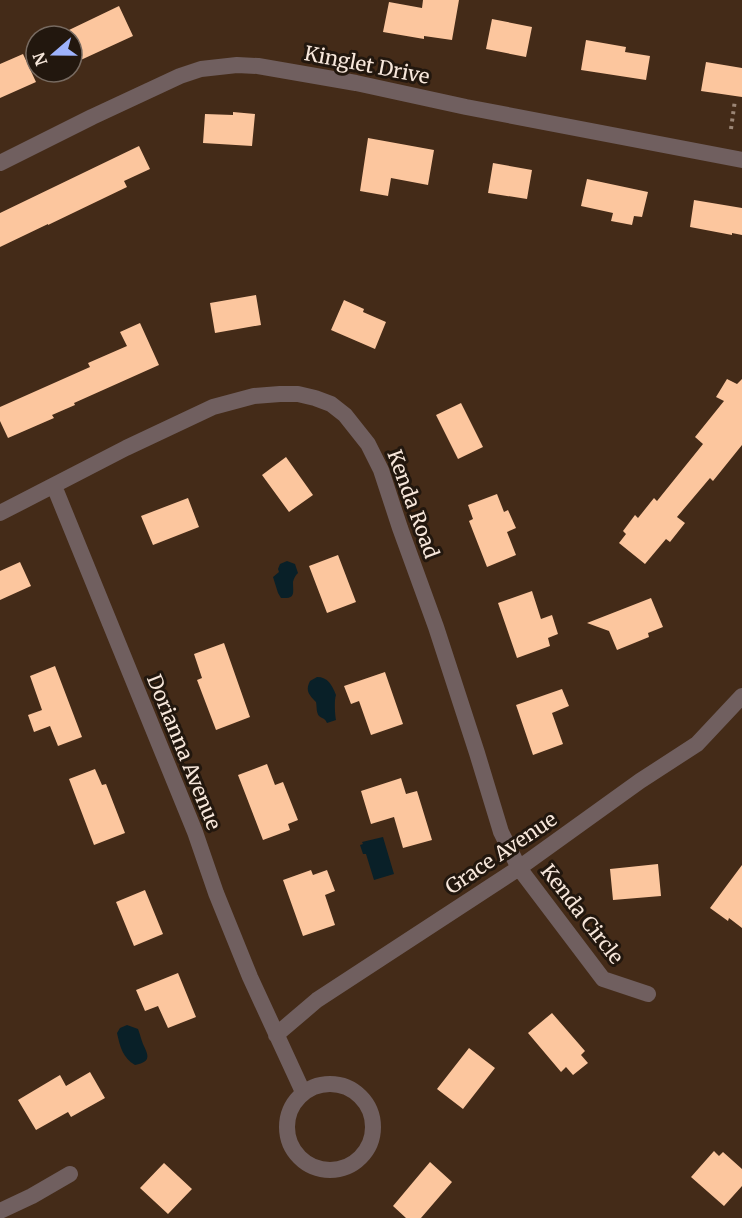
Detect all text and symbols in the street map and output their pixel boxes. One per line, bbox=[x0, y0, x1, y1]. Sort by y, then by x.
north arrow bbox=[24, 24, 84, 84]
street label: Kinglet Drive bbox=[302, 40, 432, 89]
text: N bbox=[28, 49, 51, 68]
street label: Kenda Road bbox=[382, 446, 445, 562]
street label: Dorianna Avenue bbox=[142, 670, 227, 833]
street label: Grace Avenue bbox=[440, 806, 561, 899]
street label: Kenda Circle bbox=[536, 859, 629, 969]

